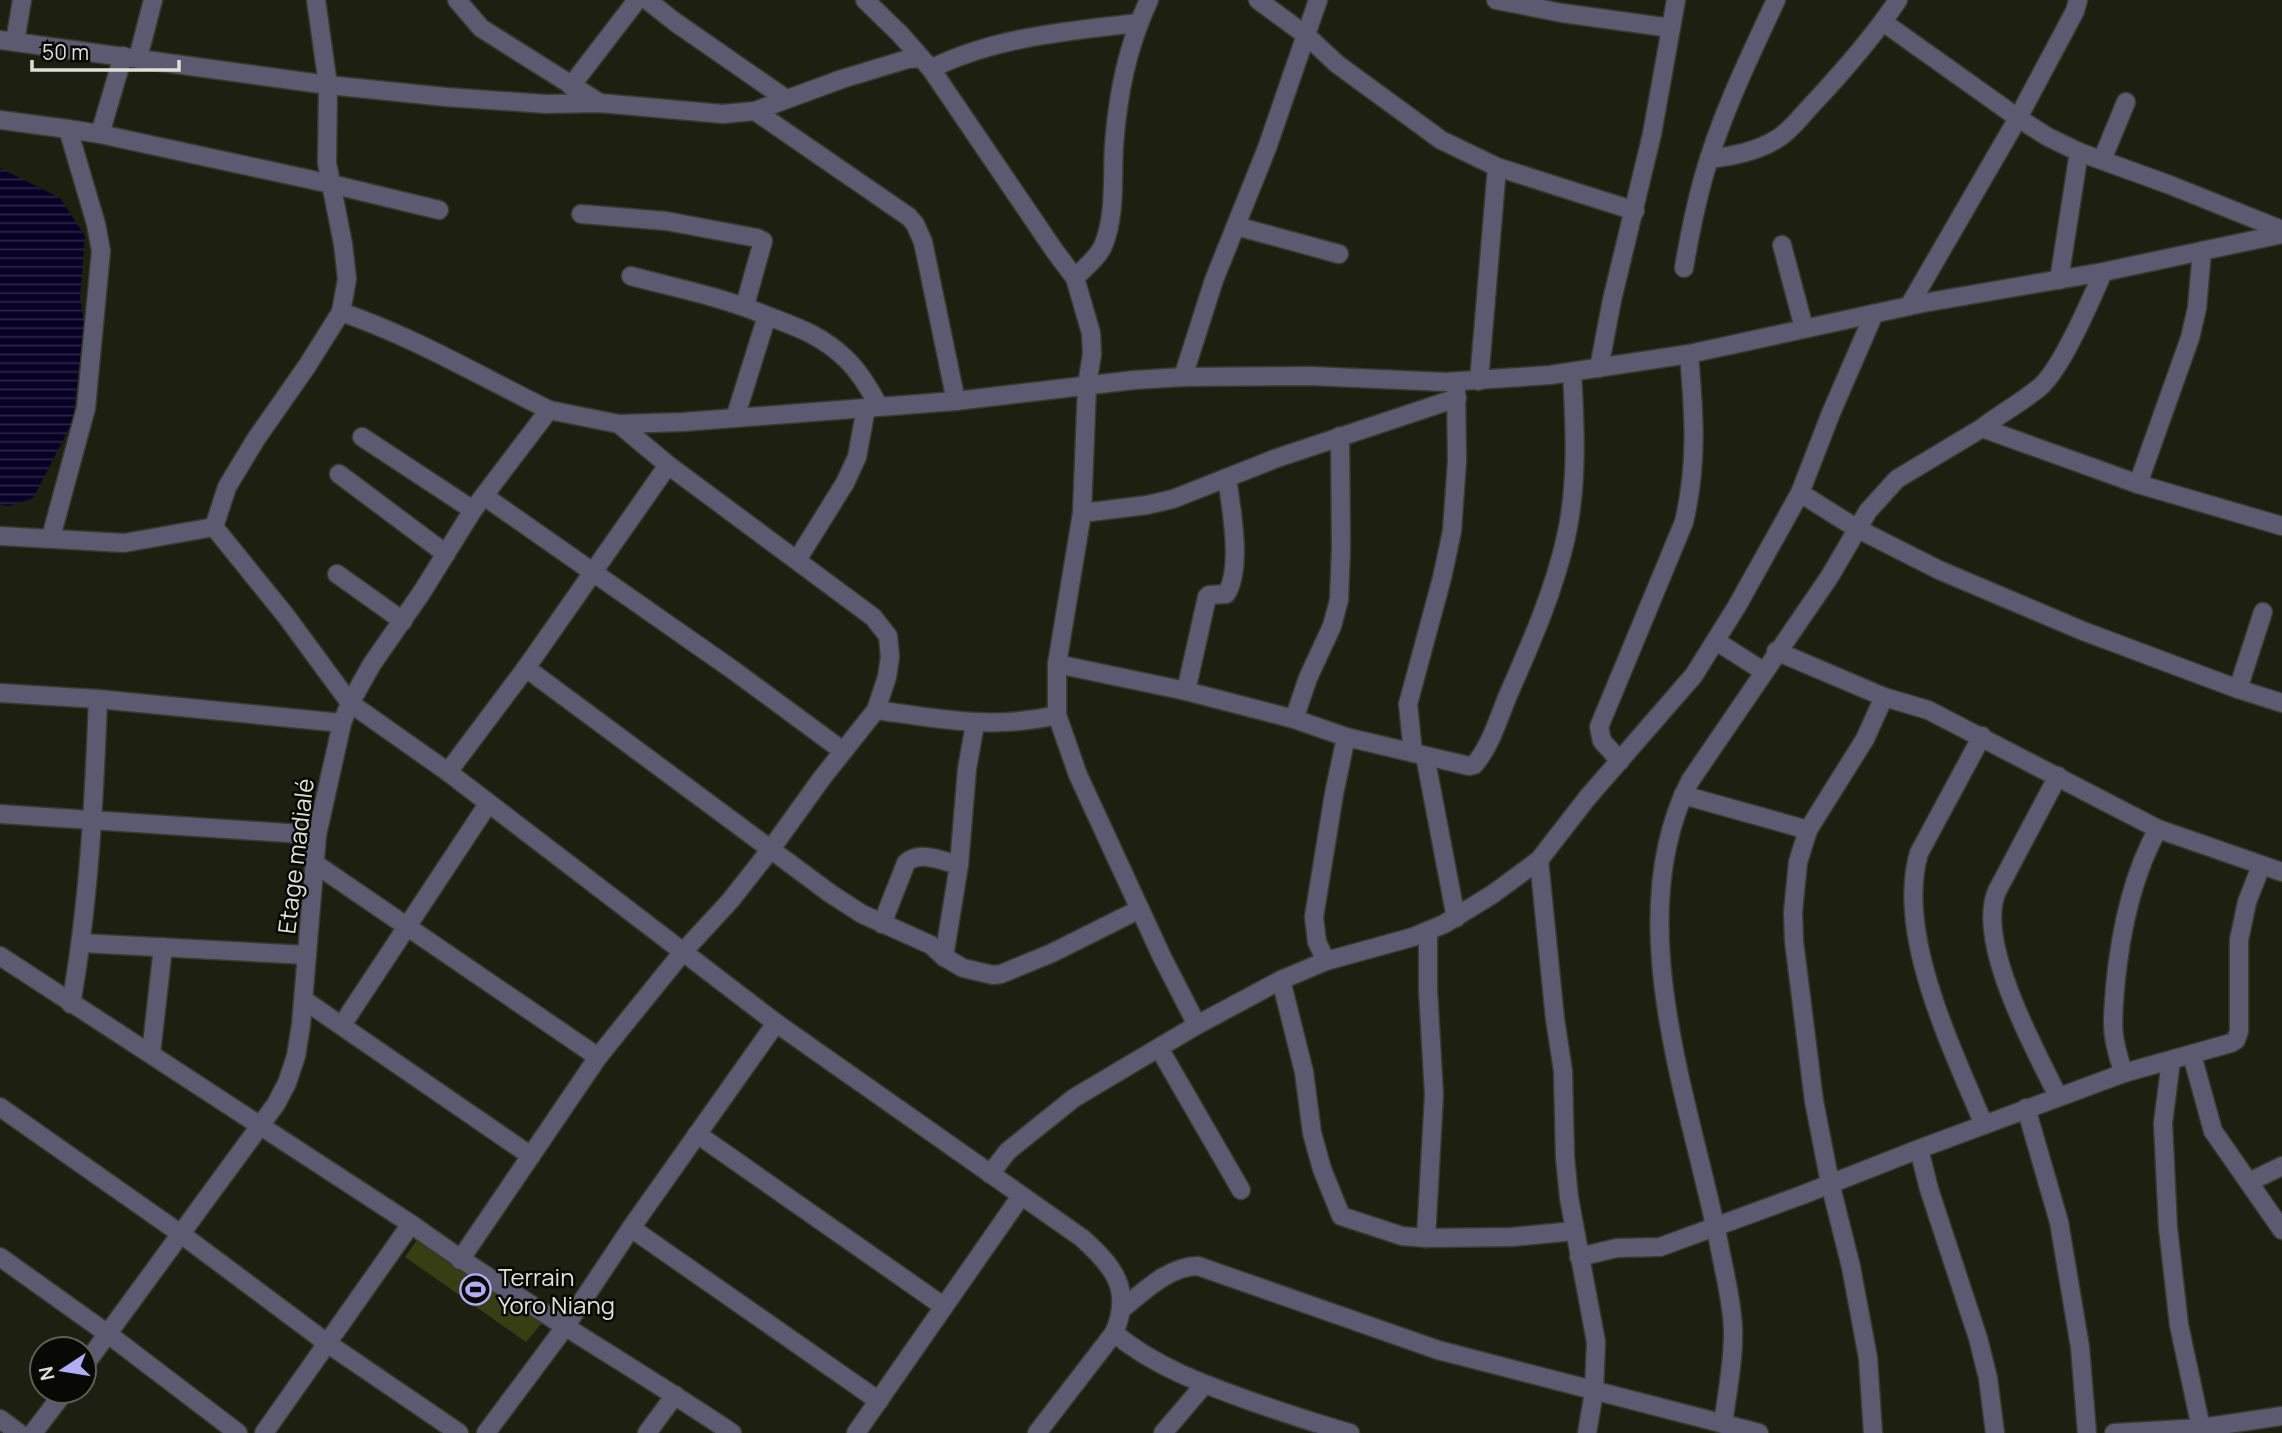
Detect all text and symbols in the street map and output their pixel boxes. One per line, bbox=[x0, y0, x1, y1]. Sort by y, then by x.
scale bar bbox=[32, 28, 178, 72]
text: 50 m bbox=[42, 38, 89, 66]
street label: Etage madialé bbox=[269, 777, 321, 935]
place label: Terrain Yoro Niang bbox=[498, 1260, 615, 1321]
sports icon: Terrain Yoro Niang bbox=[458, 1273, 492, 1307]
north arrow bbox=[28, 1335, 98, 1405]
text: N bbox=[32, 1364, 61, 1383]

